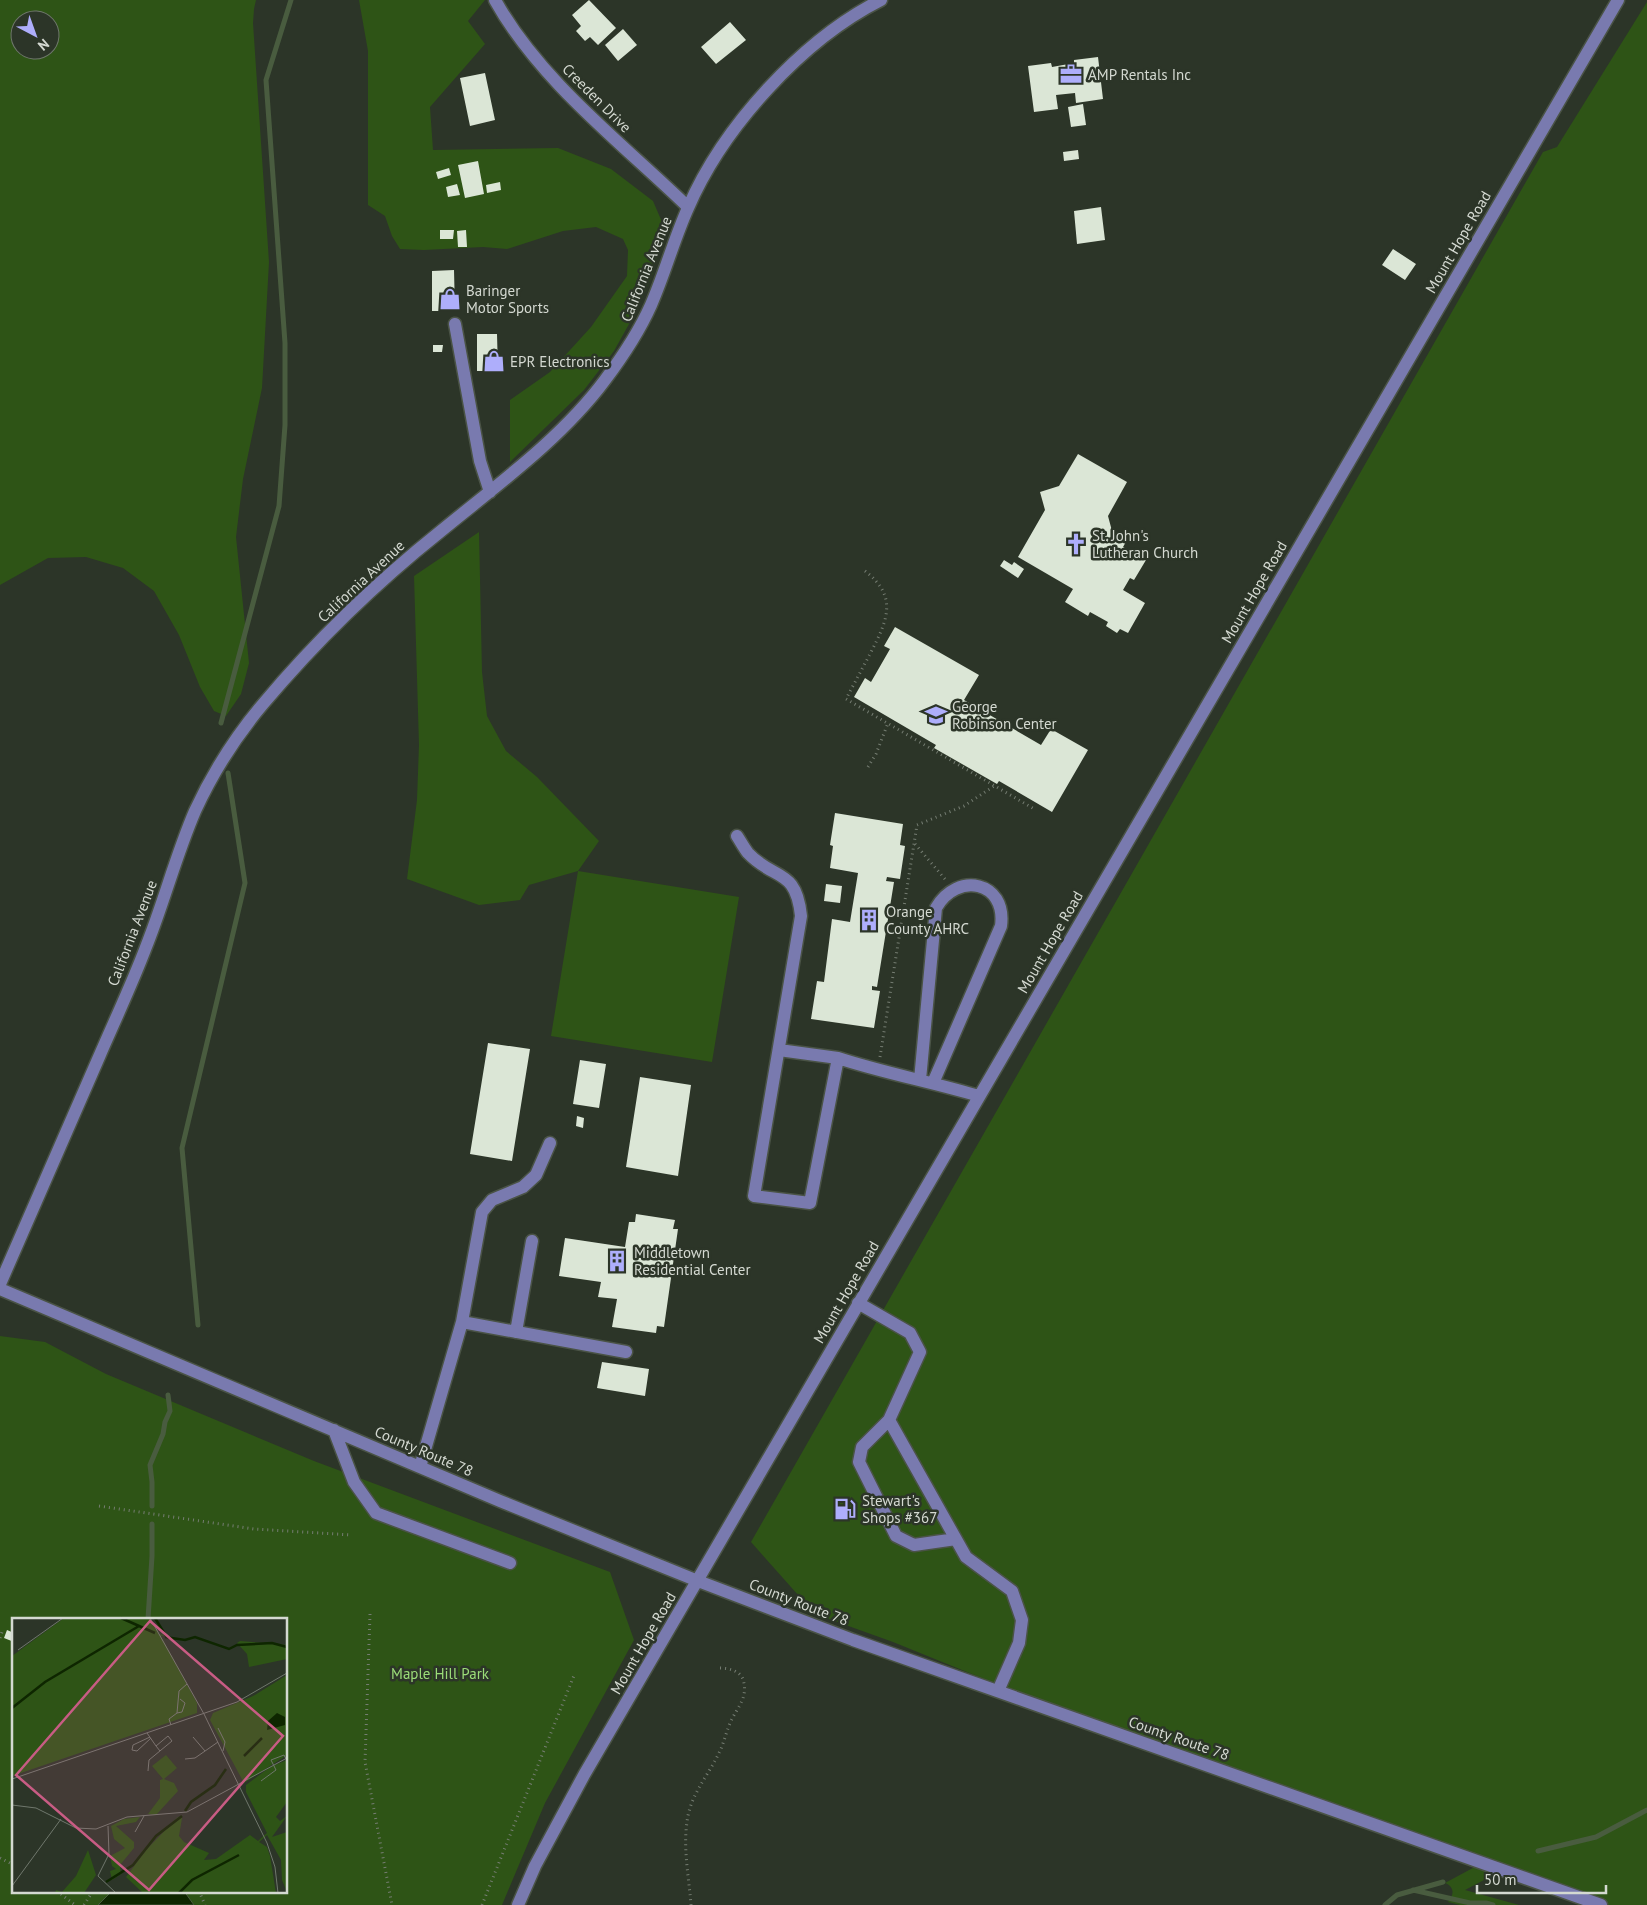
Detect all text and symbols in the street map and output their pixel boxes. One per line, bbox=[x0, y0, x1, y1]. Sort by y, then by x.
north arrow bbox=[10, 10, 60, 60]
text: N bbox=[34, 35, 53, 55]
street label: Creeden Drive bbox=[558, 59, 636, 137]
office icon: AMP Rentals Inc bbox=[1058, 61, 1084, 87]
place label: AMP Rentals Inc bbox=[1088, 65, 1191, 84]
street label: Mount Hope Road bbox=[1421, 187, 1495, 297]
street label: California Avenue bbox=[616, 214, 676, 324]
place label: Baringer Motor Sports bbox=[466, 281, 549, 317]
shop icon: Baringer Motor Sports bbox=[437, 286, 463, 312]
shop icon: EPR Electronics bbox=[481, 348, 507, 374]
place label: EPR Electronics bbox=[510, 352, 610, 371]
place label: St. John's Lutheran Church bbox=[1092, 526, 1198, 562]
church icon: St. John's Lutheran Church bbox=[1063, 531, 1089, 557]
street label: California Avenue bbox=[314, 536, 408, 626]
street label: Mount Hope Road bbox=[1217, 537, 1291, 647]
place label: George Robinson Center bbox=[952, 697, 1057, 733]
school or university icon: George Robinson Center bbox=[923, 702, 949, 728]
street label: California Avenue bbox=[103, 877, 161, 989]
street label: Mount Hope Road bbox=[1013, 887, 1087, 997]
place label: Orange County AHRC bbox=[886, 902, 969, 938]
building icon: Orange County AHRC bbox=[856, 907, 882, 933]
street label: Mount Hope Road bbox=[809, 1237, 883, 1347]
place label: Middletown Residential Center bbox=[634, 1243, 751, 1279]
building icon: Middletown Residential Center bbox=[604, 1248, 630, 1274]
street label: County Route 78 bbox=[372, 1422, 476, 1480]
place label: Stewart's Shops #367 bbox=[862, 1491, 937, 1527]
fuel station icon: Stewart's Shops #367 bbox=[832, 1496, 858, 1522]
street label: County Route 78 bbox=[747, 1574, 851, 1630]
street label: Mount Hope Road bbox=[606, 1588, 680, 1698]
inset map bbox=[12, 1618, 288, 1892]
park label: Maple Hill Park bbox=[391, 1664, 490, 1683]
street label: County Route 78 bbox=[1126, 1712, 1232, 1764]
scale bar bbox=[1477, 1862, 1606, 1894]
text: 50 m bbox=[1484, 1870, 1517, 1889]

